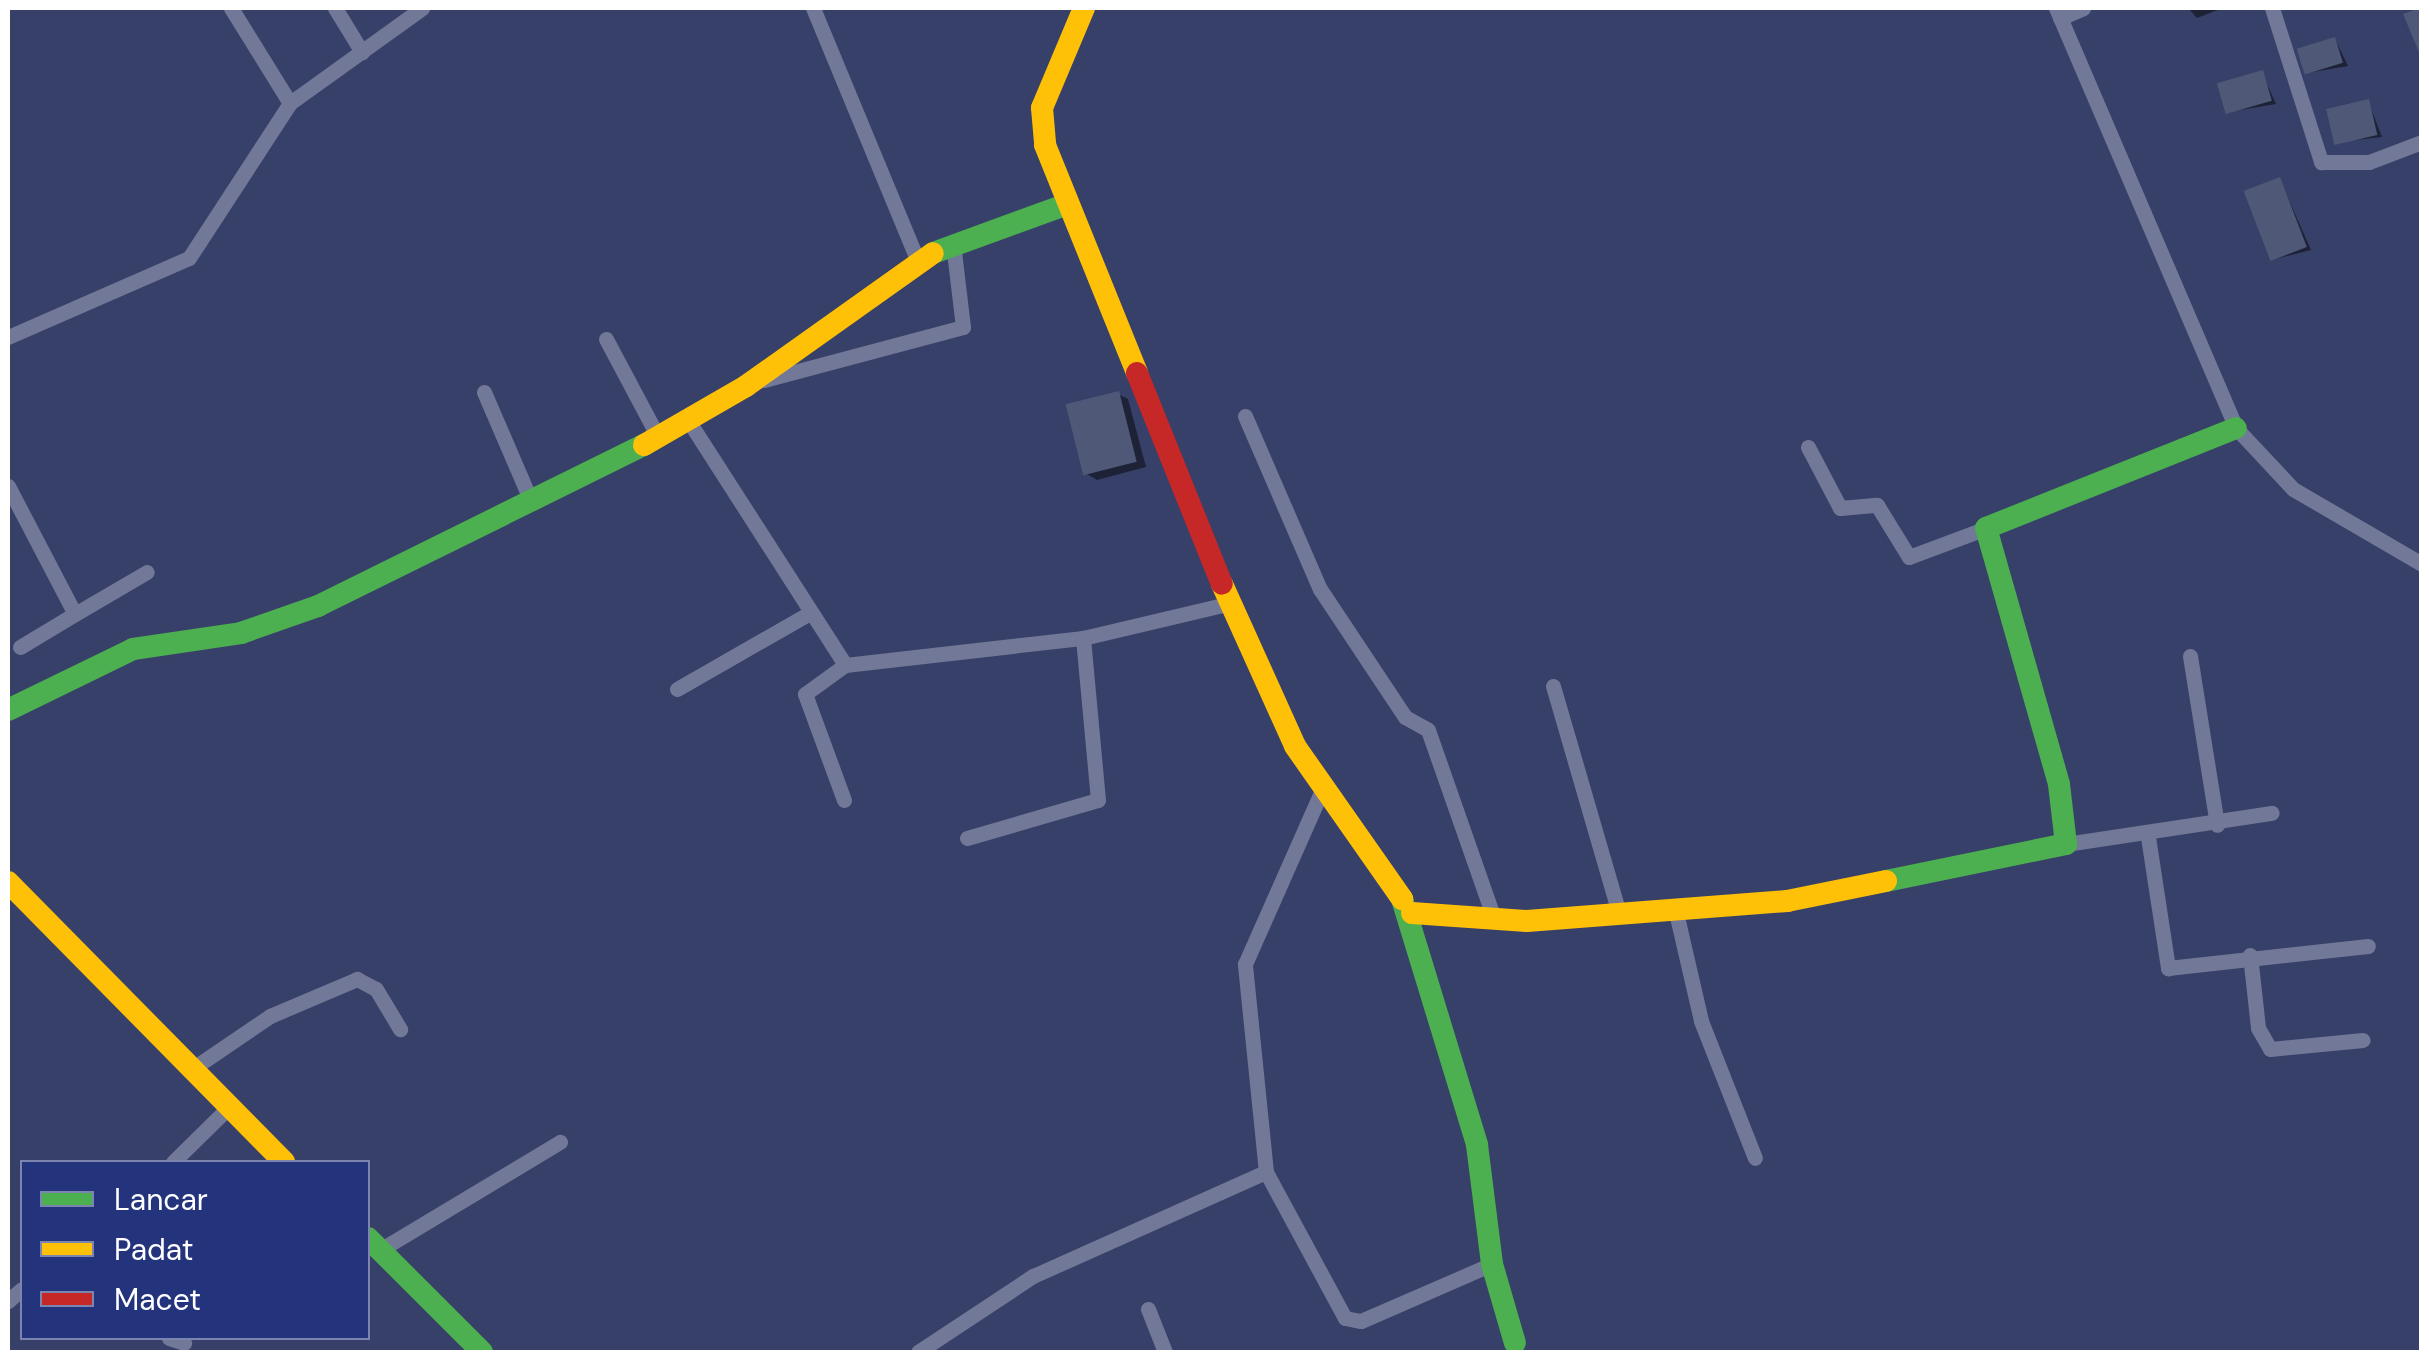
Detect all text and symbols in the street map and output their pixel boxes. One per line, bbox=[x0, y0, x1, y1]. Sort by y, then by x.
legend bbox=[20, 1160, 370, 1340]
text: Lancar bbox=[114, 1180, 208, 1219]
text: Padat bbox=[114, 1230, 194, 1269]
text: Macet bbox=[114, 1280, 201, 1319]

